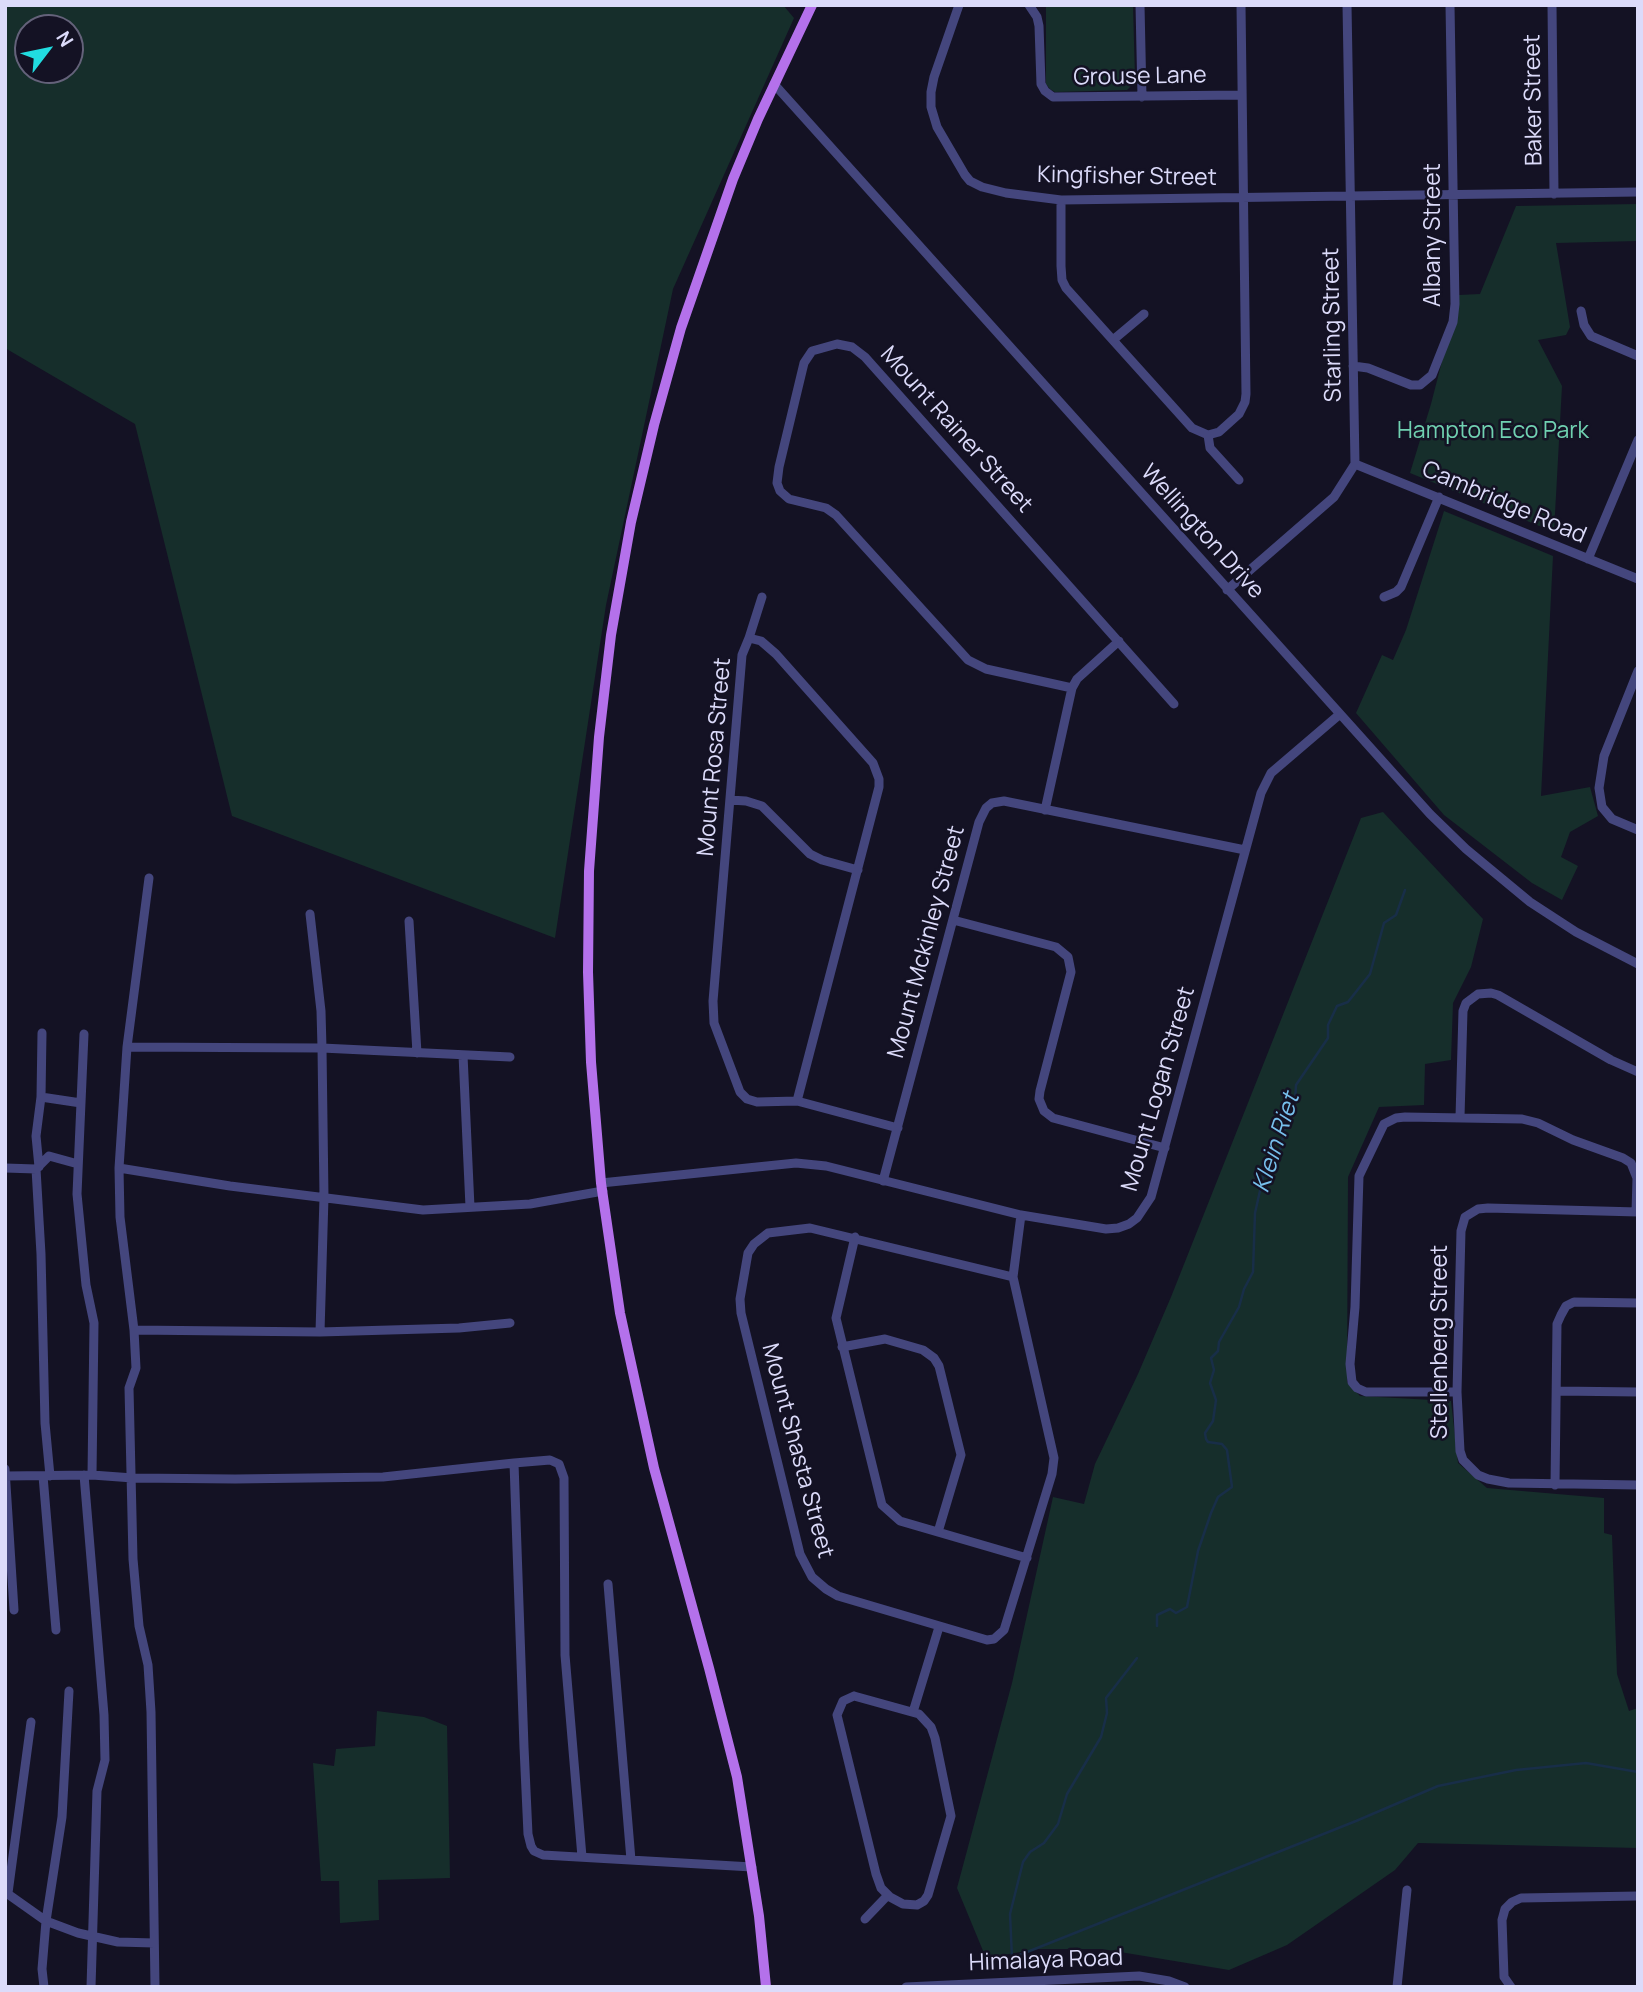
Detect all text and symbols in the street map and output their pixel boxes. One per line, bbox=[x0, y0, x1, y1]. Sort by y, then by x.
north arrow bbox=[14, 14, 84, 84]
text: N bbox=[50, 26, 80, 52]
street label: Baker Street bbox=[1519, 34, 1549, 166]
street label: Grouse Lane bbox=[1073, 62, 1207, 92]
street label: Kingfisher Street bbox=[1037, 162, 1217, 192]
street label: Albany Street bbox=[1420, 163, 1448, 307]
street label: Starling Street bbox=[1318, 247, 1348, 403]
street label: Mount Rainer Street bbox=[874, 341, 1038, 519]
park label: Hampton Eco Park bbox=[1397, 418, 1589, 446]
street label: Cambridge Road bbox=[1418, 456, 1590, 550]
street label: Wellington Drive bbox=[1134, 459, 1270, 605]
street label: Mount Rosa Street bbox=[693, 657, 737, 857]
street label: Mount Mckinley Street bbox=[883, 823, 971, 1061]
street label: Mount Logan Street bbox=[1117, 983, 1201, 1195]
water label: Klein Riet bbox=[1247, 1090, 1307, 1196]
street label: Stellenberg Street bbox=[1427, 1245, 1455, 1439]
street label: Mount Shasta Street bbox=[755, 1341, 839, 1561]
street label: Himalaya Road bbox=[968, 1945, 1124, 1977]

